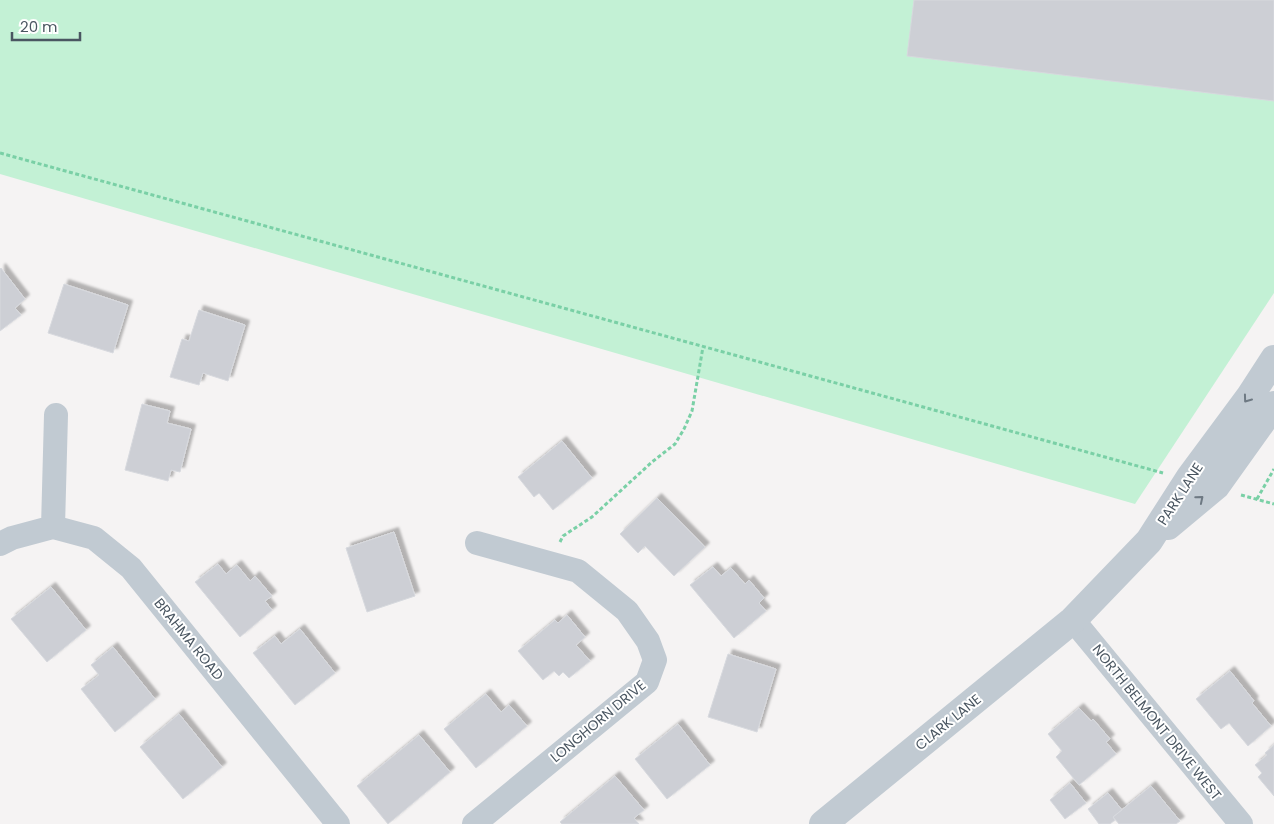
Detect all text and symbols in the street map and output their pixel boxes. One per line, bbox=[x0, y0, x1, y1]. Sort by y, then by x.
scale bar bbox=[12, 10, 80, 42]
text: 20 m bbox=[20, 16, 58, 37]
one-way arrow bbox=[1244, 393, 1253, 403]
street label: PARK LANE bbox=[1152, 459, 1208, 529]
one-way arrow bbox=[1194, 497, 1203, 505]
street label: BRAHMA ROAD bbox=[150, 594, 228, 684]
street label: NORTH BELMONT DRIVE WEST bbox=[1088, 640, 1226, 804]
street label: LONGHORN DRIVE bbox=[546, 675, 650, 767]
street label: CLARK LANE bbox=[911, 689, 985, 755]

